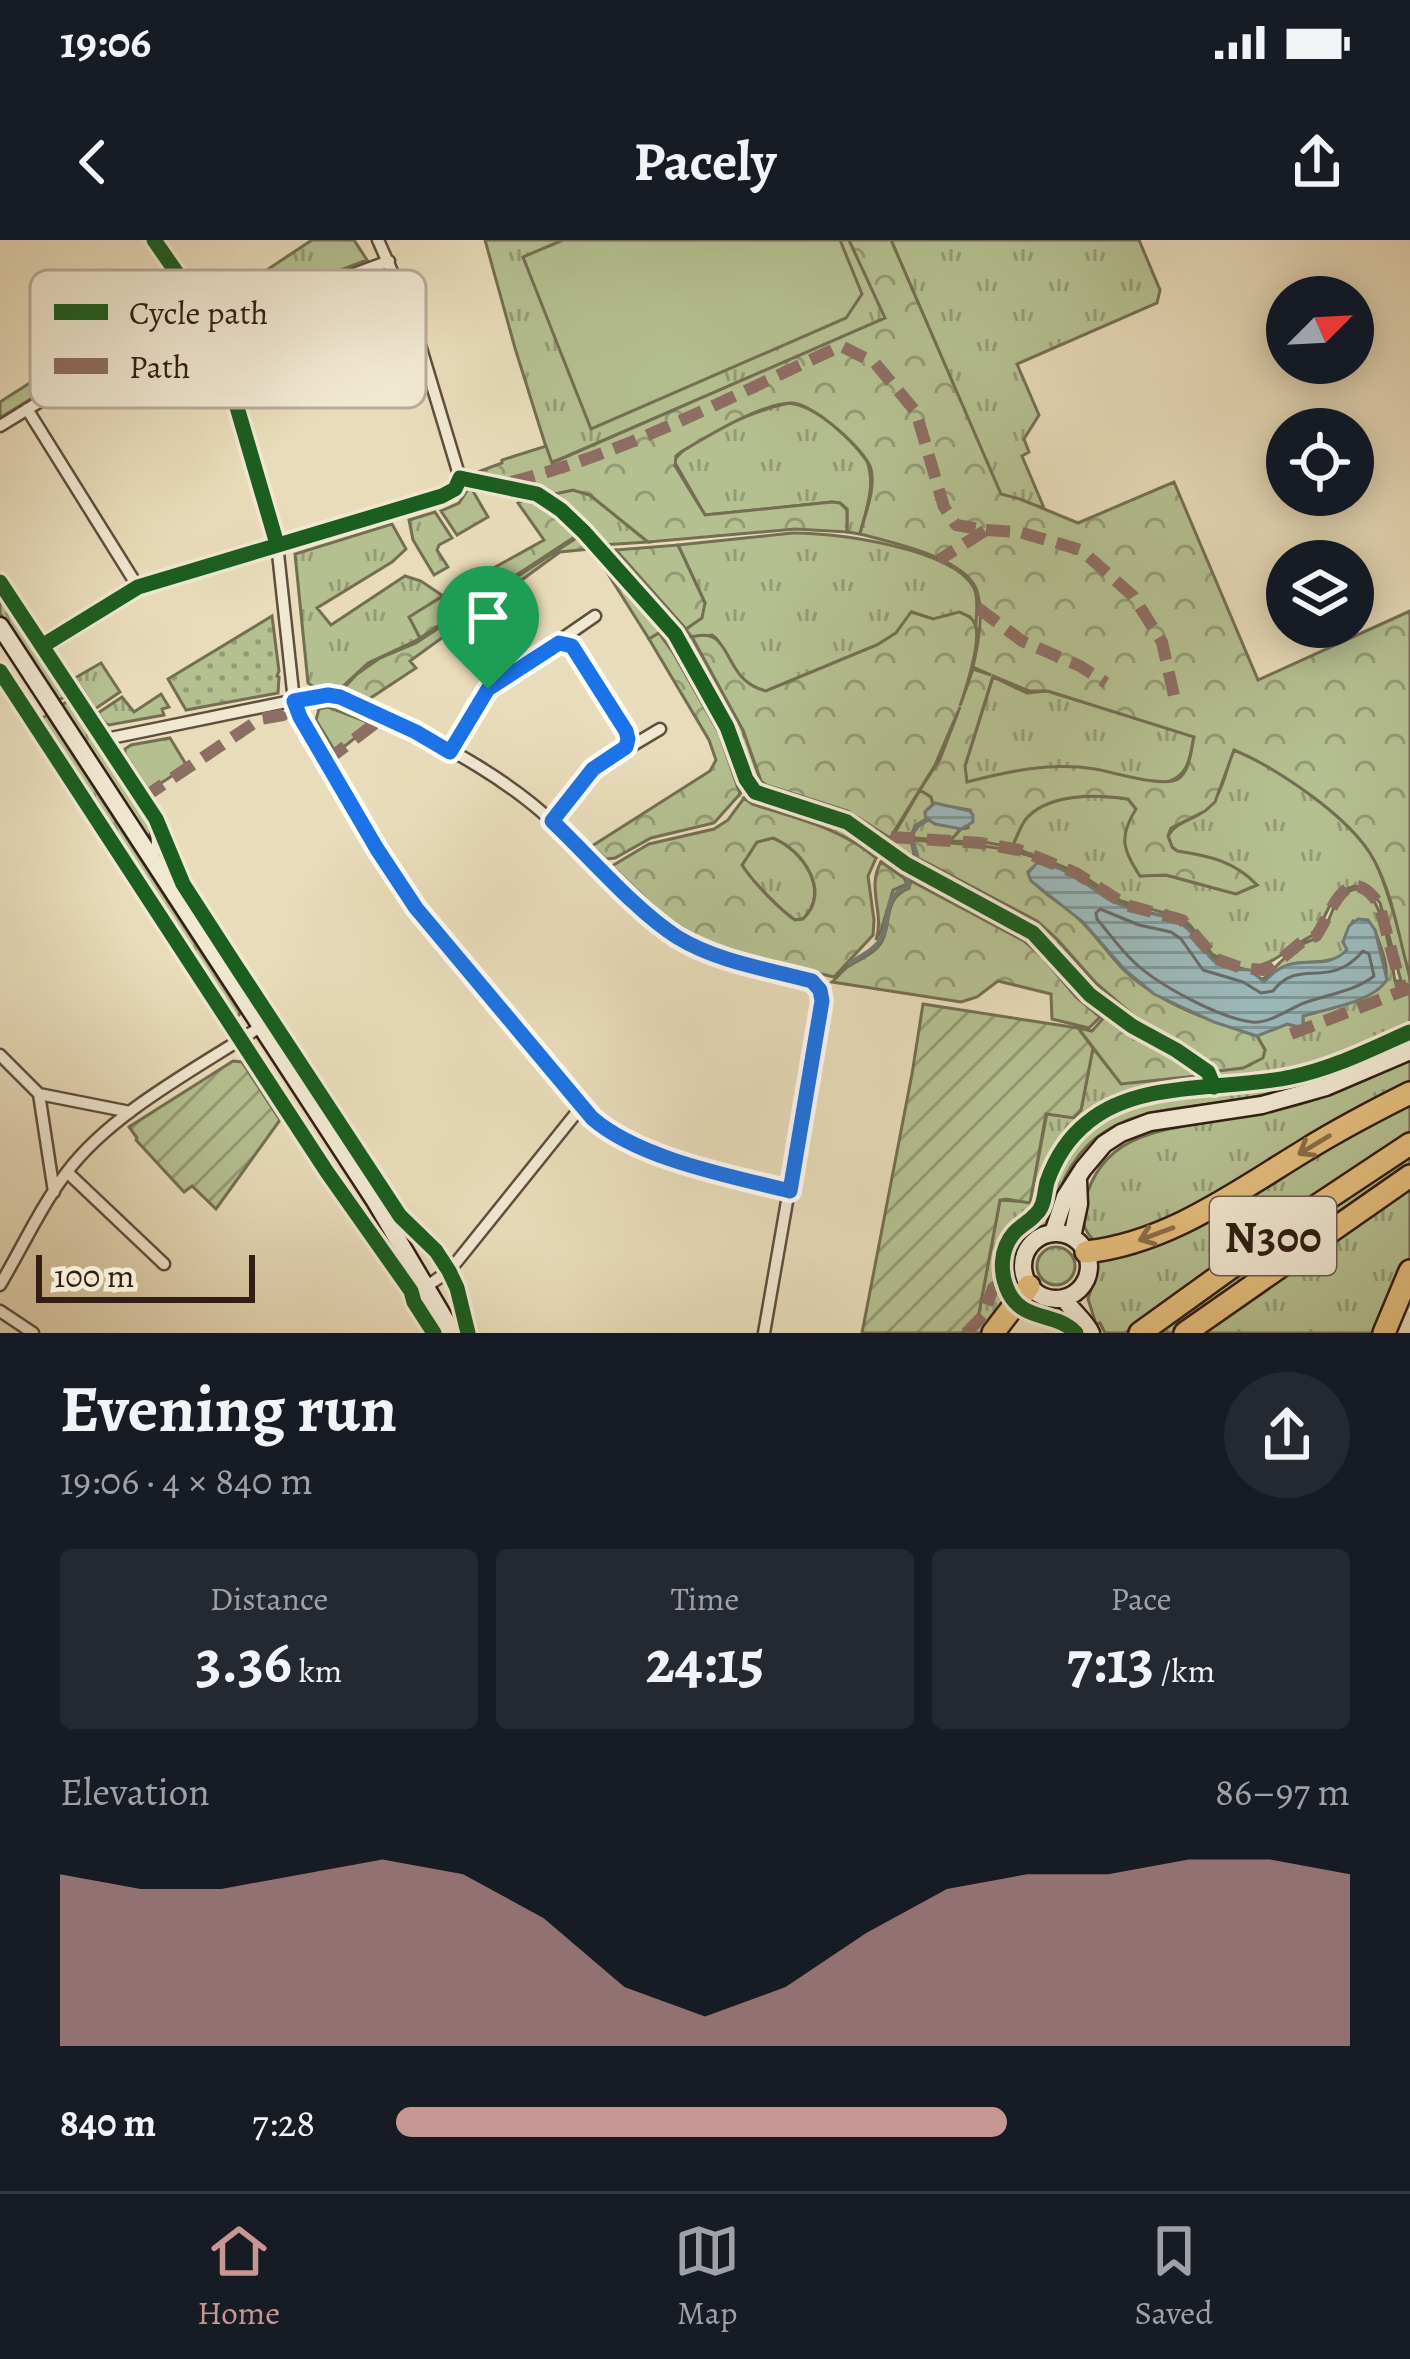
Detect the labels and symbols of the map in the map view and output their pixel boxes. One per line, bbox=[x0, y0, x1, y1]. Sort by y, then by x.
legend bbox=[30, 270, 426, 408]
north arrow bbox=[1266, 276, 1374, 384]
text: Cycle path bbox=[129, 290, 268, 335]
text: Path bbox=[129, 344, 190, 389]
pin bbox=[437, 566, 539, 689]
one-way arrow bbox=[1298, 1133, 1332, 1157]
road number: N300 bbox=[1210, 1197, 1336, 1275]
one-way arrow bbox=[1138, 1224, 1175, 1246]
scale bar bbox=[36, 1249, 255, 1302]

